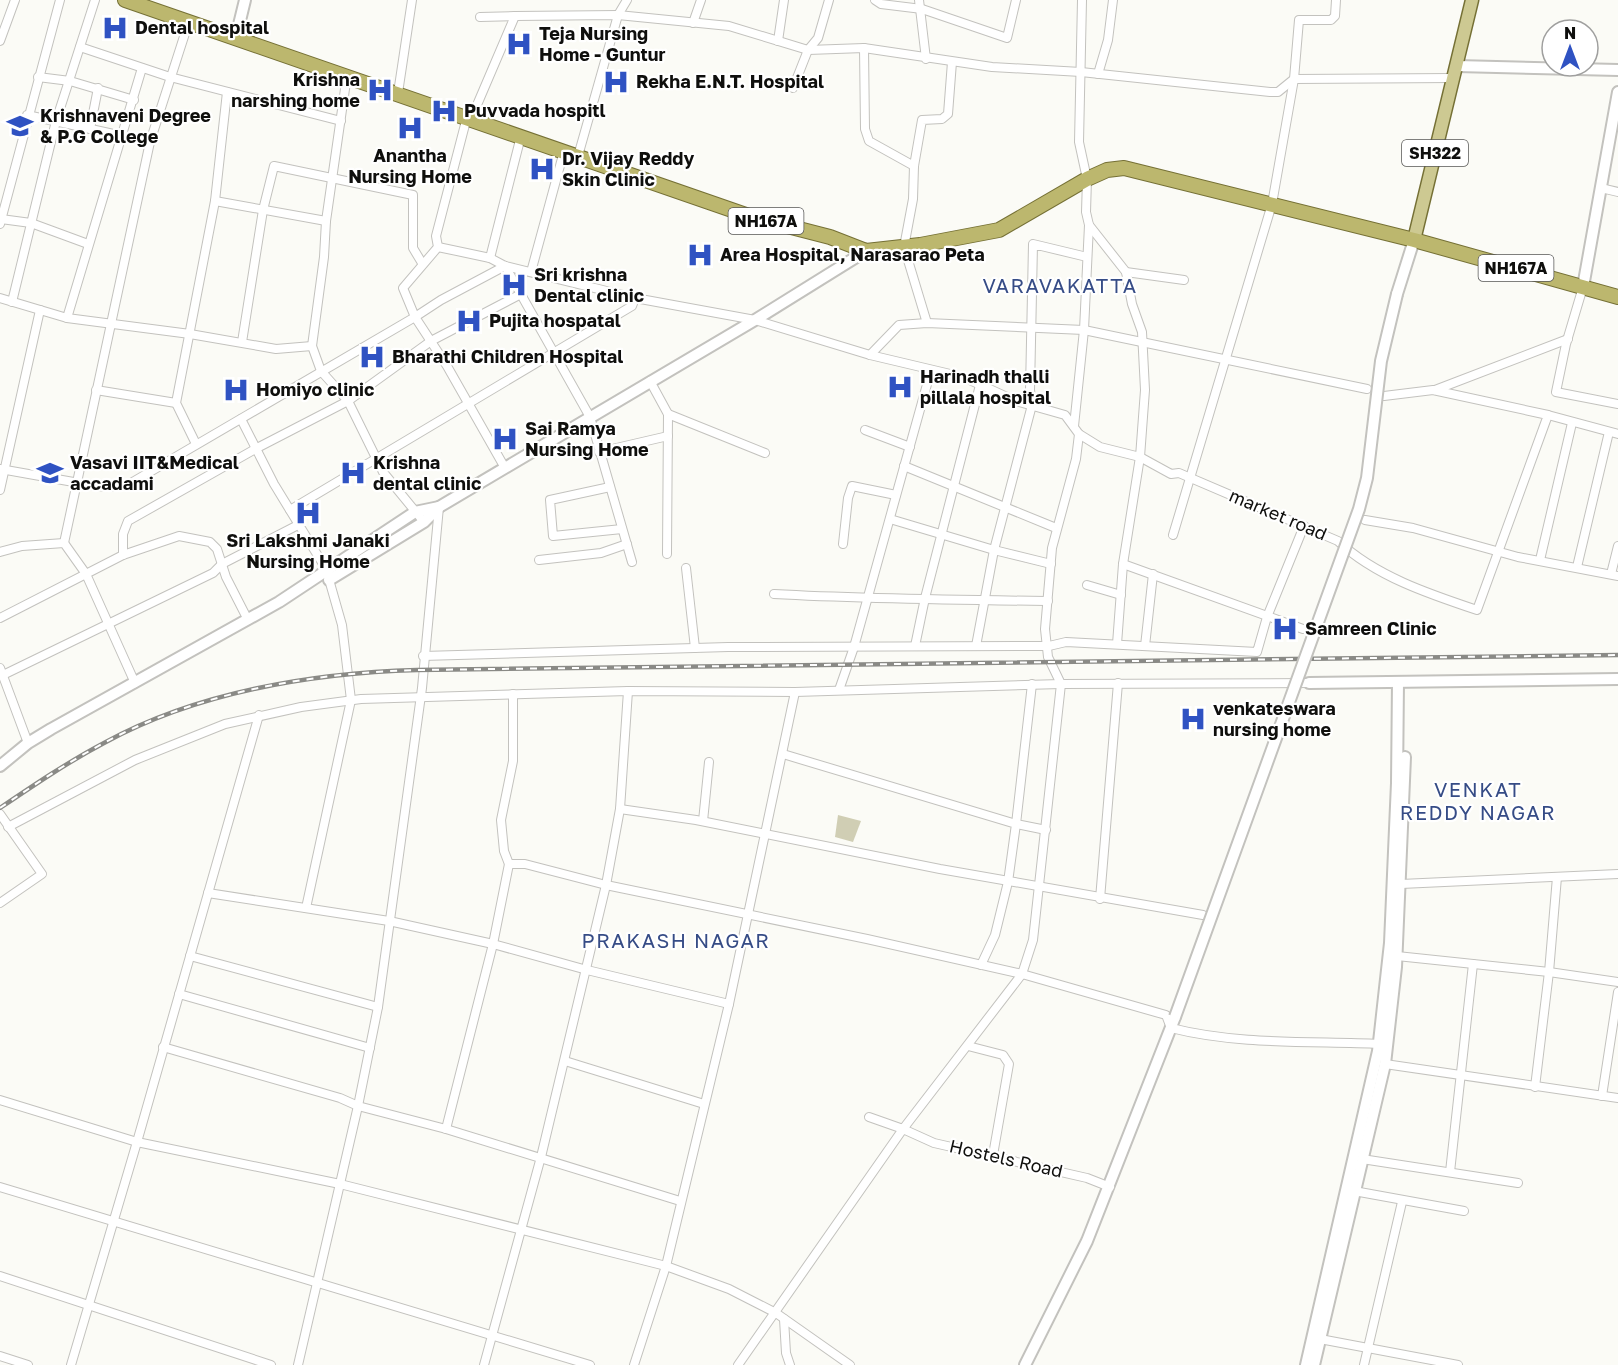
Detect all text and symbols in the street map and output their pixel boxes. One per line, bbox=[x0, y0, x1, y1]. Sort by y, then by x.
hospital icon: Dental hospital bbox=[100, 13, 130, 43]
place label: Dental hospital bbox=[135, 16, 269, 38]
north arrow bbox=[1540, 18, 1600, 78]
place label: Teja Nursing Home - Guntur bbox=[539, 22, 665, 65]
text: N bbox=[1564, 23, 1576, 43]
hospital icon: Teja Nursing Home - Guntur bbox=[504, 29, 534, 59]
hospital icon: Rekha E.N.T. Hospital bbox=[601, 67, 631, 97]
place label: Krishna narshing home bbox=[231, 68, 360, 111]
place label: Rekha E.N.T. Hospital bbox=[636, 70, 824, 92]
hospital icon: Krishna narshing home bbox=[365, 75, 395, 105]
hospital icon: Puvvada hospitl bbox=[429, 96, 459, 126]
place label: Puvvada hospitl bbox=[464, 99, 606, 121]
place label: Krishnaveni Degree & P.G College bbox=[40, 104, 211, 147]
school or university icon: Krishnaveni Degree & P.G College bbox=[5, 111, 35, 141]
hospital icon: Anantha Nursing Home bbox=[395, 113, 425, 143]
road number: SH322 bbox=[1402, 140, 1468, 166]
place label: Anantha Nursing Home bbox=[348, 144, 472, 187]
place label: Dr. Vijay Reddy Skin Clinic bbox=[562, 147, 694, 190]
hospital icon: Dr. Vijay Reddy Skin Clinic bbox=[527, 154, 557, 184]
road number: NH167A bbox=[728, 208, 804, 234]
hospital icon: Area Hospital, Narasarao Peta bbox=[685, 240, 715, 270]
place label: Area Hospital, Narasarao Peta bbox=[720, 243, 985, 265]
road number: NH167A bbox=[1478, 255, 1553, 281]
place label: Sri krishna Dental clinic bbox=[534, 263, 644, 306]
hospital icon: Sri krishna Dental clinic bbox=[499, 270, 529, 300]
district label: VARAVAKATTA bbox=[982, 273, 1138, 297]
hospital icon: Pujita hospatal bbox=[454, 306, 484, 336]
place label: Pujita hospatal bbox=[489, 309, 621, 331]
hospital icon: Bharathi Children Hospital bbox=[357, 342, 387, 372]
place label: Bharathi Children Hospital bbox=[392, 345, 623, 367]
place label: Harinadh thalli pillala hospital bbox=[920, 365, 1051, 408]
hospital icon: Harinadh thalli pillala hospital bbox=[885, 372, 915, 402]
hospital icon: Homiyo clinic bbox=[221, 375, 251, 405]
place label: Homiyo clinic bbox=[256, 378, 374, 400]
place label: Sai Ramya Nursing Home bbox=[525, 417, 649, 460]
hospital icon: Sai Ramya Nursing Home bbox=[490, 424, 520, 454]
place label: Vasavi IIT&Medical accadami bbox=[70, 451, 239, 494]
place label: Krishna dental clinic bbox=[373, 451, 481, 494]
school or university icon: Vasavi IIT&Medical accadami bbox=[35, 458, 65, 488]
hospital icon: Krishna dental clinic bbox=[338, 458, 368, 488]
street label: market road bbox=[1226, 484, 1331, 545]
hospital icon: Sri Lakshmi Janaki Nursing Home bbox=[293, 498, 323, 528]
place label: Sri Lakshmi Janaki Nursing Home bbox=[226, 529, 390, 572]
hospital icon: Samreen Clinic bbox=[1270, 614, 1300, 644]
place label: Samreen Clinic bbox=[1305, 617, 1437, 639]
place label: venkateswara nursing home bbox=[1213, 697, 1336, 740]
hospital icon: venkateswara nursing home bbox=[1178, 704, 1208, 734]
district label: VENKAT REDDY NAGAR bbox=[1400, 777, 1556, 824]
district label: PRAKASH NAGAR bbox=[582, 928, 770, 952]
street label: Hostels Road bbox=[947, 1134, 1065, 1182]

